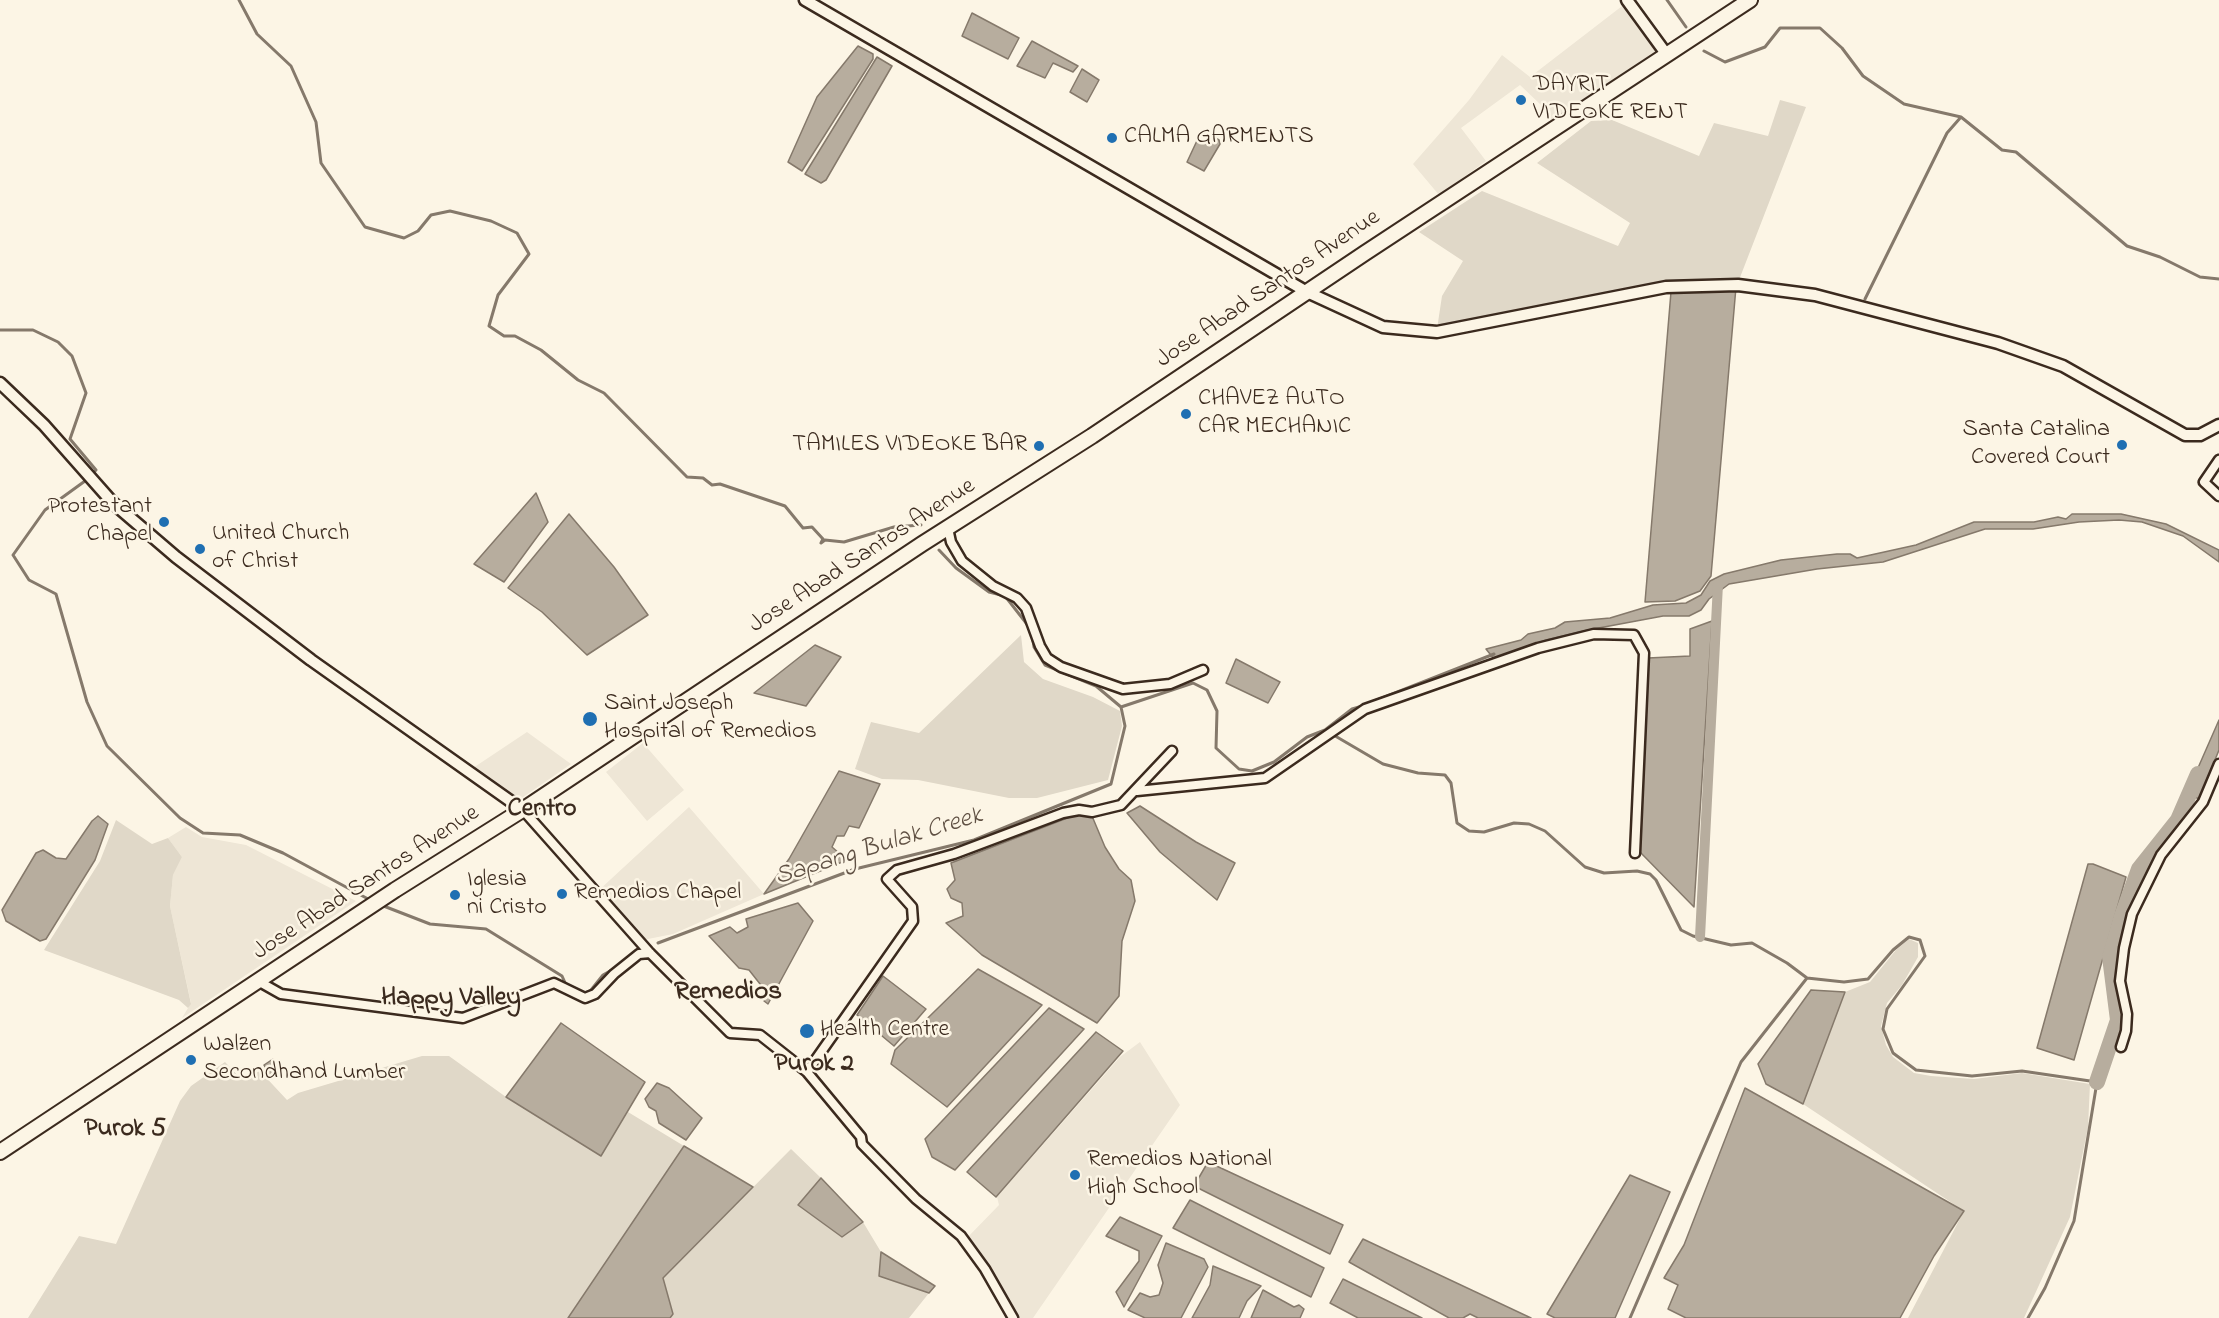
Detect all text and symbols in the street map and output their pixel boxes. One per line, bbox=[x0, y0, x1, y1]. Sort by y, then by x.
place label: DAYRIT VIDEOKE RENT bbox=[1533, 72, 1688, 128]
marker: DAYRIT VIDEOKE RENT bbox=[1514, 93, 1528, 107]
place label: CALMA GARMENTS bbox=[1124, 124, 1314, 152]
marker: CALMA GARMENTS bbox=[1105, 131, 1119, 145]
street label: Jose Abad Santos Avenue bbox=[1152, 204, 1386, 376]
place label: CHAVEZ AUTO CAR MECHANIC bbox=[1198, 386, 1351, 442]
marker: CHAVEZ AUTO CAR MECHANIC bbox=[1179, 407, 1193, 421]
place label: Santa Catalina Covered Court bbox=[1962, 417, 2110, 473]
place label: TAMILES VIDEOKE BAR bbox=[792, 432, 1027, 460]
marker: Santa Catalina Covered Court bbox=[2115, 438, 2129, 452]
marker: TAMILES VIDEOKE BAR bbox=[1032, 439, 1046, 453]
street label: Jose Abad Santos Avenue bbox=[745, 473, 981, 641]
place label: Protestant Chapel bbox=[48, 494, 152, 550]
marker: Protestant Chapel bbox=[157, 515, 171, 529]
place label: United Church of Christ bbox=[212, 521, 349, 577]
marker: United Church of Christ bbox=[193, 542, 207, 556]
place label: Saint Joseph Hospital of Remedios bbox=[604, 691, 817, 747]
marker: Saint Joseph Hospital of Remedios bbox=[581, 710, 599, 728]
district label: Centro bbox=[507, 795, 577, 827]
street label: Jose Abad Santos Avenue bbox=[249, 800, 485, 968]
water label: Sapang Bulak Creek bbox=[771, 802, 987, 894]
place label: Iglesia ni Cristo bbox=[467, 867, 547, 923]
place label: Remedios Chapel bbox=[574, 880, 741, 908]
marker: Remedios Chapel bbox=[555, 887, 569, 901]
marker: Iglesia ni Cristo bbox=[448, 888, 462, 902]
district label: Remedios bbox=[674, 978, 782, 1010]
district label: Happy Valley bbox=[381, 984, 521, 1016]
place label: Health Centre bbox=[820, 1017, 949, 1045]
marker: Health Centre bbox=[798, 1022, 816, 1040]
place label: Walzen Secondhand Lumber bbox=[203, 1032, 405, 1088]
district label: Purok 2 bbox=[774, 1050, 854, 1082]
marker: Walzen Secondhand Lumber bbox=[184, 1053, 198, 1067]
district label: Purok 5 bbox=[84, 1115, 166, 1147]
place label: Remedios National High School bbox=[1087, 1147, 1272, 1203]
marker: Remedios National High School bbox=[1068, 1168, 1082, 1182]

